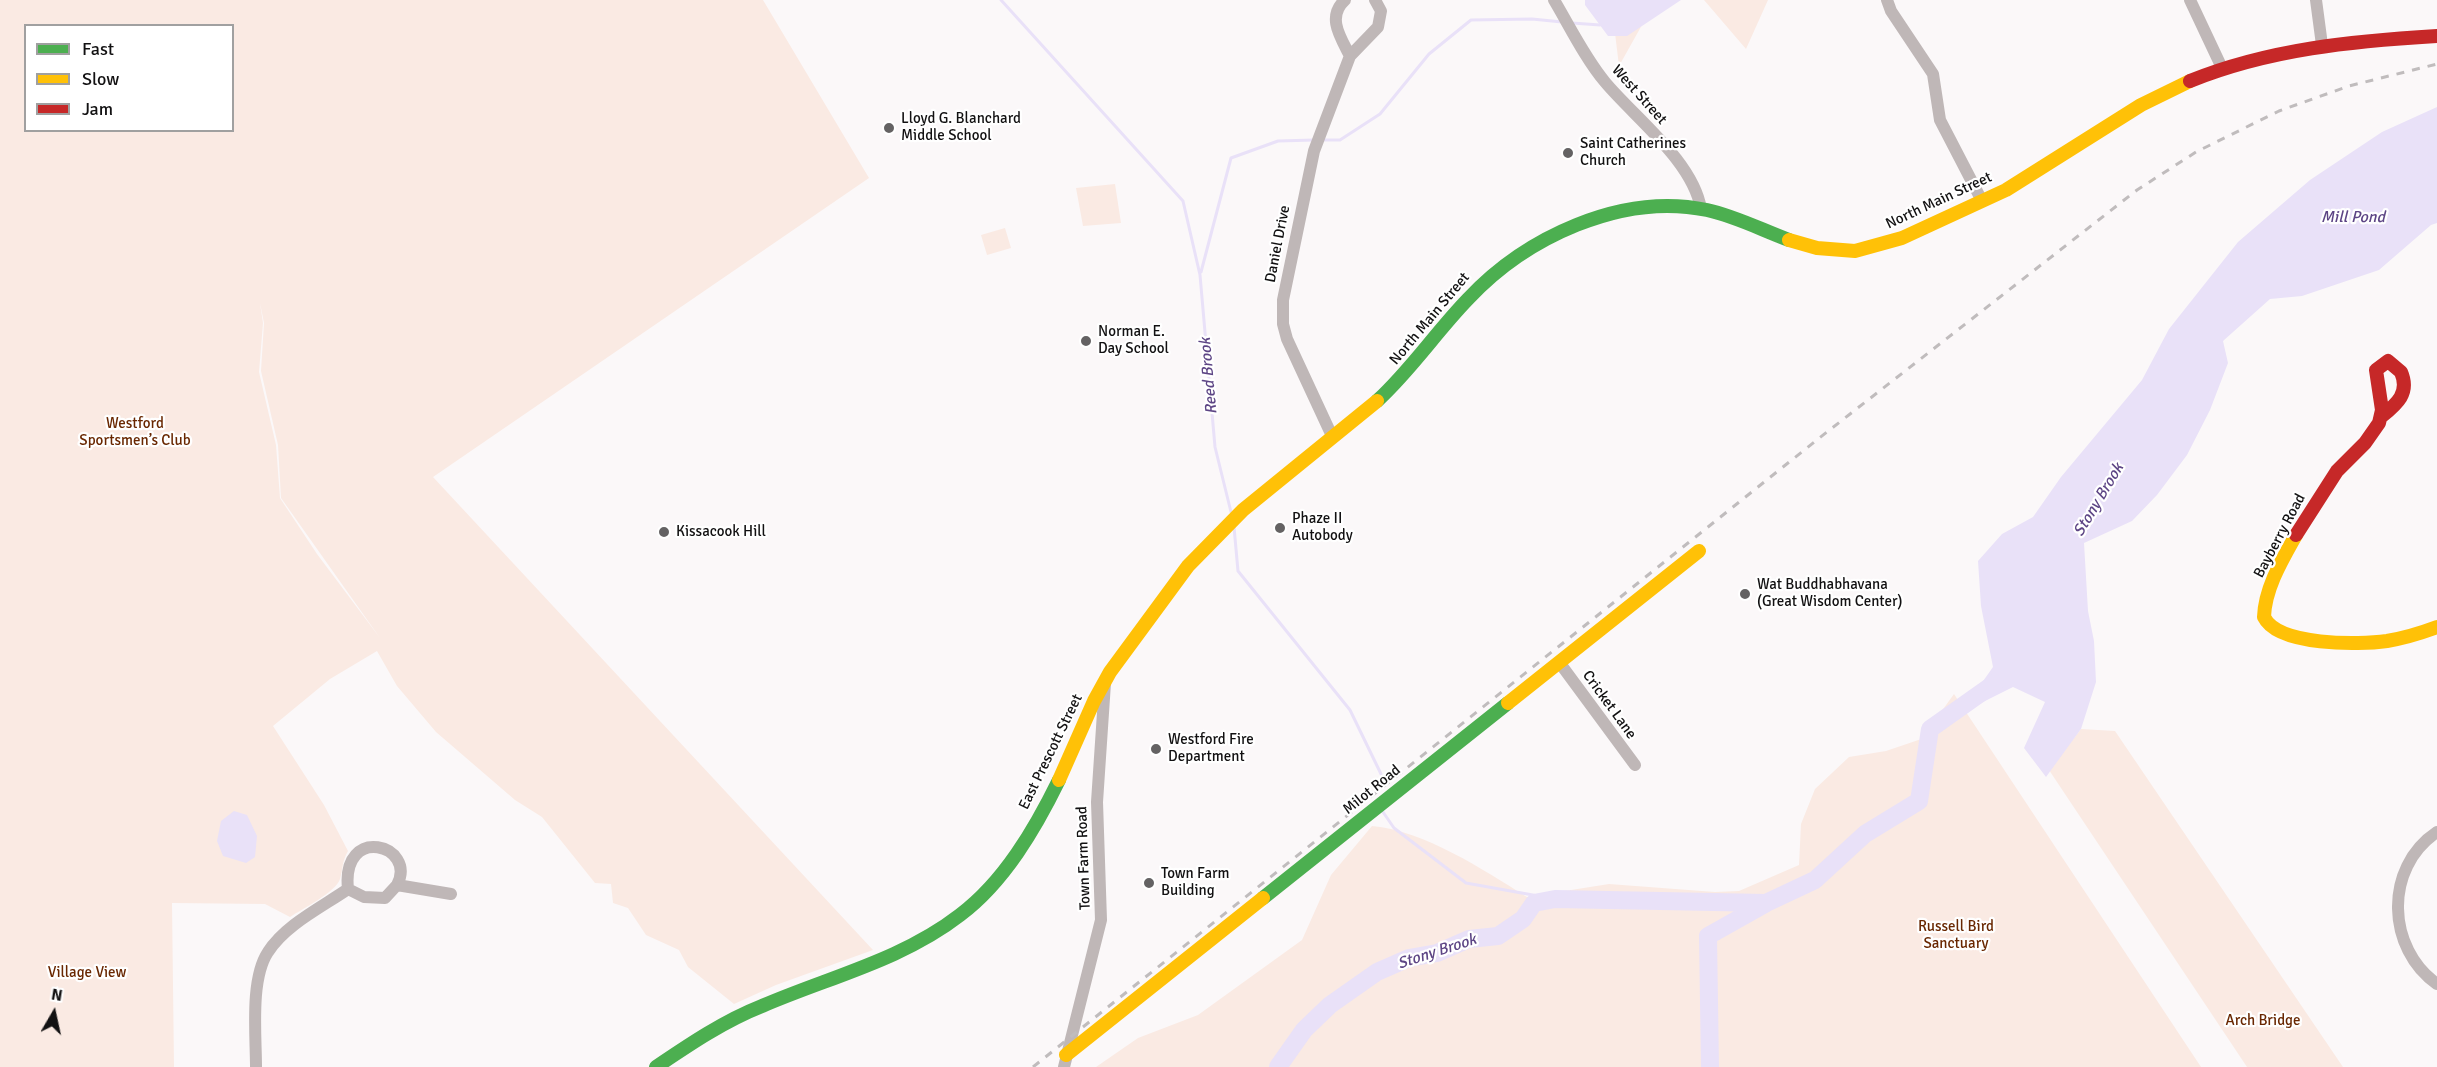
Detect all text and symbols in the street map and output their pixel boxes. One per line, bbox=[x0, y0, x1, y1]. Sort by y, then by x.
legend bbox=[24, 24, 234, 132]
text: Fast bbox=[82, 38, 114, 60]
street label: West Street bbox=[1608, 62, 1670, 128]
text: Slow bbox=[82, 68, 119, 90]
text: Jam bbox=[82, 98, 113, 120]
place label: Lloyd G. Blanchard Middle School bbox=[901, 110, 1021, 145]
marker: Lloyd G. Blanchard Middle School bbox=[882, 121, 896, 135]
place label: Saint Catherines Church bbox=[1580, 135, 1686, 170]
marker: Saint Catherines Church bbox=[1561, 146, 1575, 160]
street label: North Main Street bbox=[1883, 169, 1995, 233]
street label: Daniel Drive bbox=[1262, 204, 1294, 284]
water label: Mill Pond bbox=[2321, 208, 2385, 228]
street label: North Main Street bbox=[1386, 269, 1474, 369]
place label: Norman E. Day School bbox=[1098, 323, 1169, 358]
marker: Norman E. Day School bbox=[1079, 334, 1093, 348]
water label: Reed Brook bbox=[1196, 337, 1222, 415]
park label: Westford Sportsmen’s Club bbox=[79, 415, 191, 450]
water label: Stony Brook bbox=[2070, 460, 2128, 540]
street label: Bayberry Road bbox=[2250, 491, 2310, 581]
place label: Phaze II Autobody bbox=[1292, 510, 1353, 545]
marker: Phaze II Autobody bbox=[1273, 521, 1287, 535]
place label: Kissacook Hill bbox=[676, 523, 766, 541]
marker: Kissacook Hill bbox=[657, 525, 671, 539]
place label: Wat Buddhabhavana (Great Wisdom Center) bbox=[1757, 576, 1902, 611]
marker: Wat Buddhabhavana (Great Wisdom Center) bbox=[1738, 587, 1752, 601]
street label: Cricket Lane bbox=[1578, 667, 1640, 743]
street label: East Prescott Street bbox=[1015, 691, 1087, 813]
place label: Westford Fire Department bbox=[1168, 731, 1254, 766]
marker: Westford Fire Department bbox=[1149, 742, 1163, 756]
street label: Milot Road bbox=[1340, 761, 1404, 819]
street label: Town Farm Road bbox=[1073, 806, 1095, 910]
place label: Town Farm Building bbox=[1161, 865, 1230, 900]
marker: Town Farm Building bbox=[1142, 876, 1156, 890]
park label: Russell Bird Sanctuary bbox=[1918, 918, 1994, 953]
water label: Stony Brook bbox=[1395, 930, 1479, 974]
park label: Village View bbox=[48, 964, 126, 982]
north arrow bbox=[24, 983, 84, 1043]
text: N bbox=[50, 984, 64, 1006]
park label: Arch Bridge bbox=[2225, 1012, 2301, 1030]

